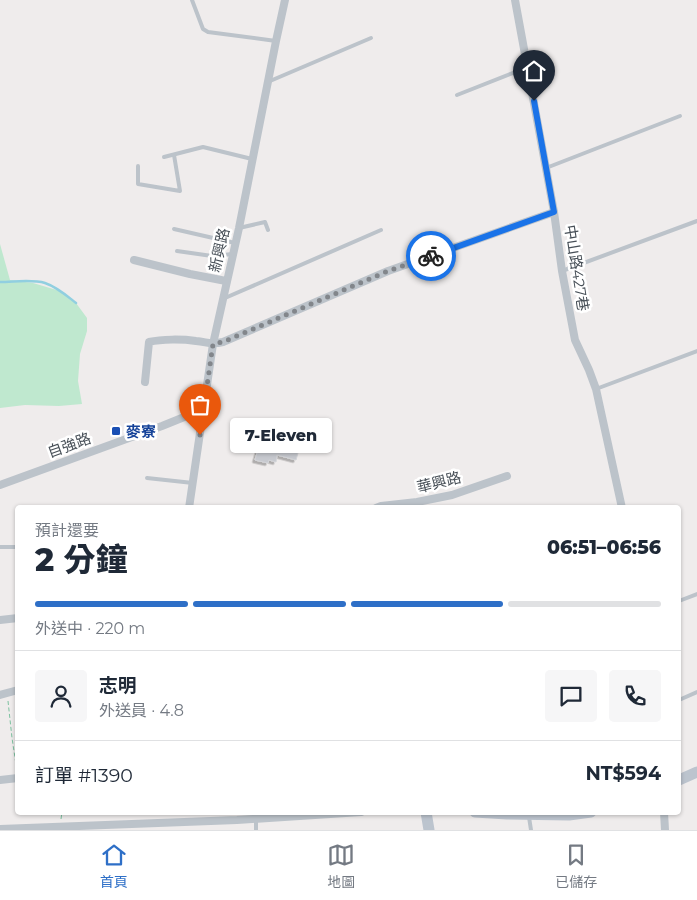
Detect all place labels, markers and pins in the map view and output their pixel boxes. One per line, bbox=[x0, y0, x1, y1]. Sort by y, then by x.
pin bbox=[513, 50, 555, 101]
pin bbox=[179, 384, 221, 435]
callout: 7-Eleven bbox=[230, 418, 332, 452]
place label: 麥寮 bbox=[126, 422, 156, 441]
marker: 麥寮 bbox=[110, 425, 122, 437]

